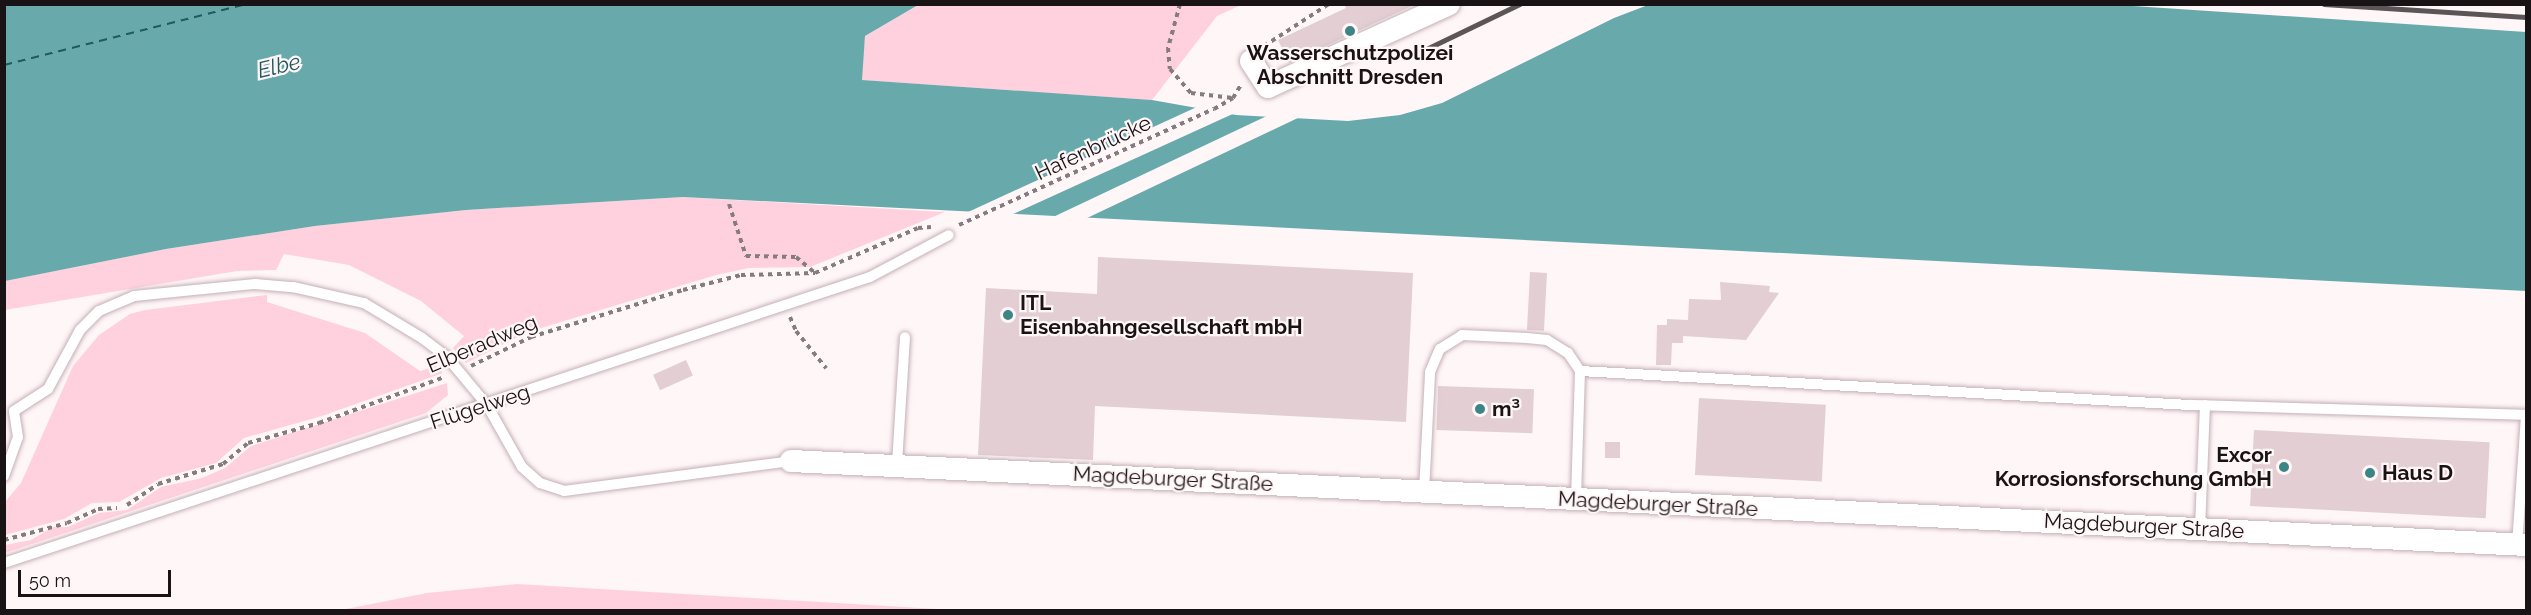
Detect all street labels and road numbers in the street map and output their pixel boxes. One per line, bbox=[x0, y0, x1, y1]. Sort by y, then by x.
street label: Hafenbrücke bbox=[1031, 110, 1155, 186]
street label: Elberadweg bbox=[423, 309, 541, 379]
street label: Flügelweg bbox=[427, 379, 533, 435]
street label: Magdeburger Straße bbox=[1072, 461, 1274, 497]
street label: Magdeburger Straße bbox=[1557, 486, 1759, 522]
street label: Magdeburger Straße bbox=[2043, 508, 2245, 544]

